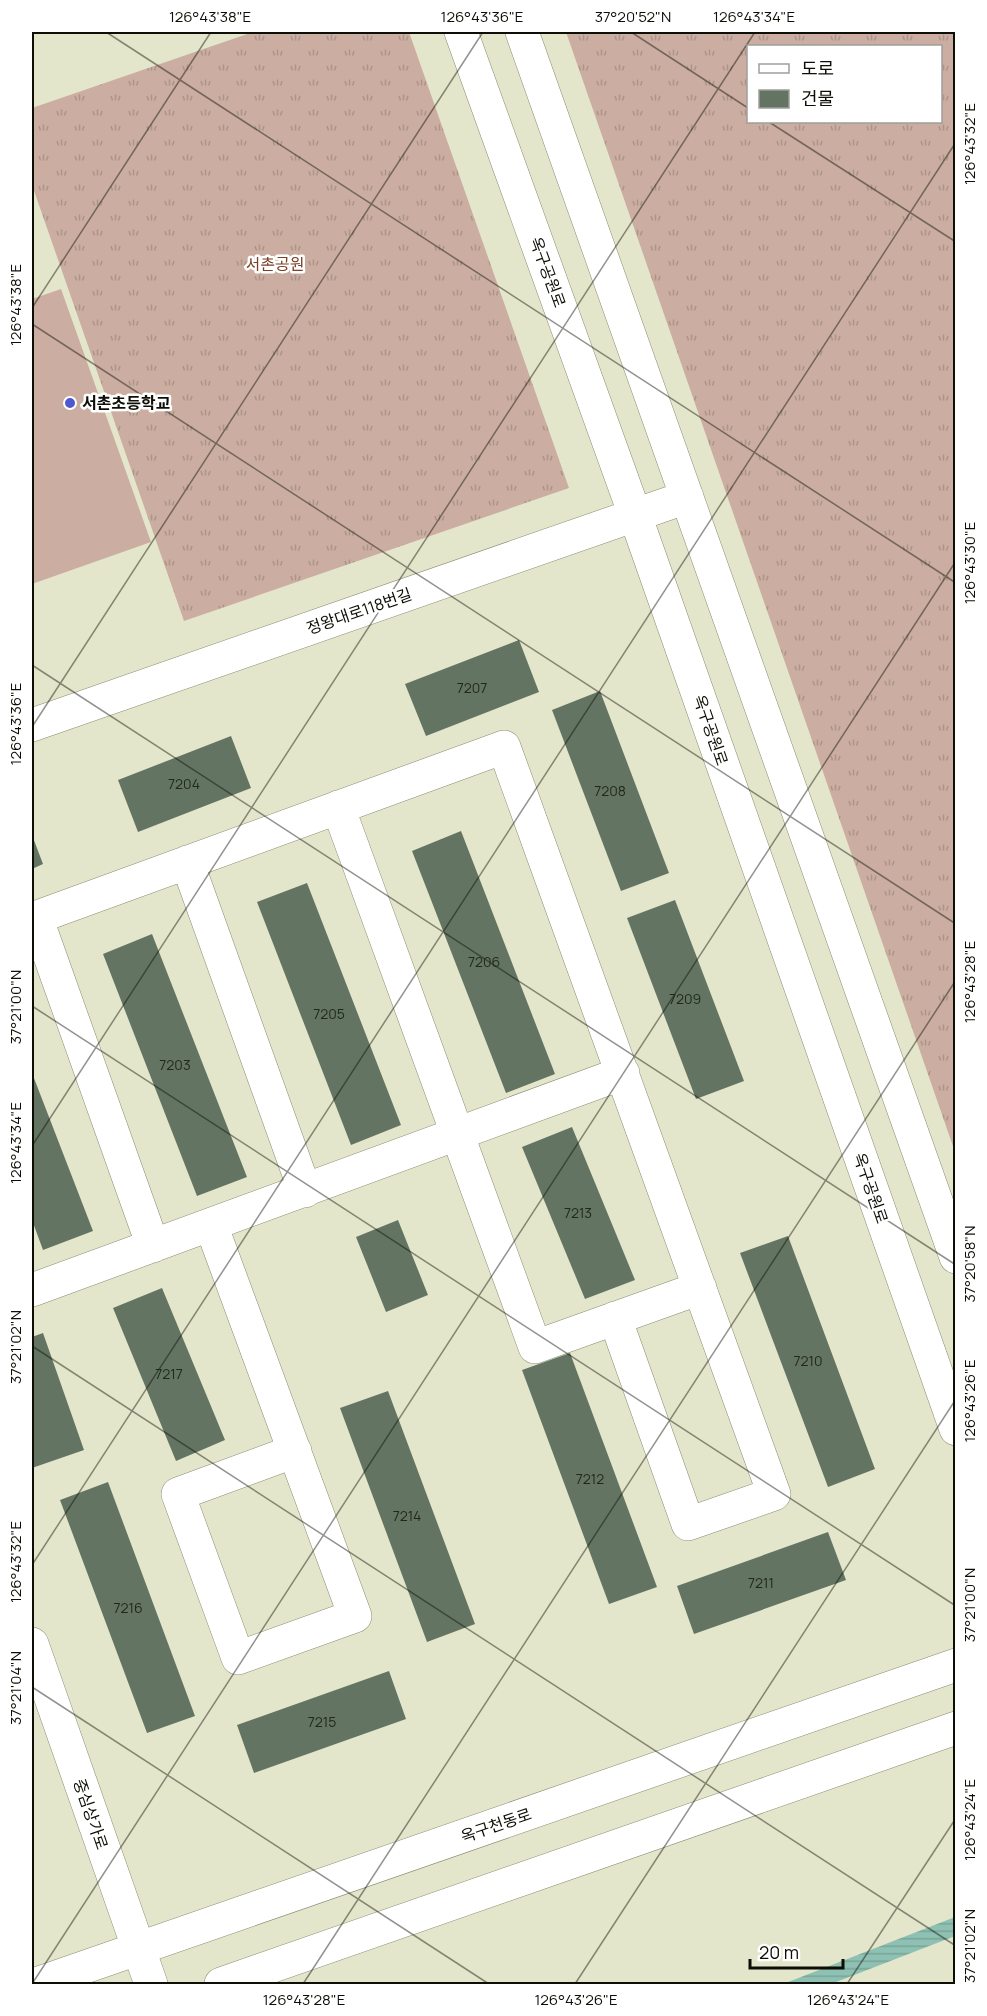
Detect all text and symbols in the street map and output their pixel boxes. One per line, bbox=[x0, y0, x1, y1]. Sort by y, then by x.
text: 126°43'38"E bbox=[169, 6, 251, 27]
text: 126°43'36"E bbox=[441, 6, 523, 27]
text: 37°20'52"N bbox=[595, 6, 671, 27]
text: 126°43'34"E bbox=[713, 6, 795, 27]
legend bbox=[747, 45, 942, 123]
text: 도로 bbox=[801, 56, 834, 80]
text: 건물 bbox=[801, 86, 834, 110]
text: 126°43'32"E bbox=[959, 103, 980, 185]
street label: 옥구공원로 bbox=[525, 234, 571, 311]
park label: 서촌공원 bbox=[246, 253, 304, 275]
text: 126°43'38"E bbox=[5, 264, 26, 346]
place label: 서촌초등학교 bbox=[82, 392, 171, 414]
marker: 서촌초등학교 bbox=[63, 396, 77, 410]
text: 126°43'30"E bbox=[959, 522, 980, 604]
street label: 정왕대로118번길 bbox=[303, 583, 415, 639]
house number: 7207 bbox=[457, 678, 487, 697]
text: 126°43'36"E bbox=[5, 683, 26, 765]
street label: 옥구공원로 bbox=[689, 692, 733, 769]
house number: 7204 bbox=[168, 774, 200, 793]
house number: 7208 bbox=[594, 781, 626, 800]
text: 126°43'28"E bbox=[959, 941, 980, 1023]
house number: 7206 bbox=[468, 952, 500, 971]
text: 37°21'00"N bbox=[5, 970, 26, 1044]
house number: 7209 bbox=[669, 989, 701, 1008]
house number: 7205 bbox=[313, 1004, 345, 1023]
house number: 7203 bbox=[159, 1055, 191, 1074]
text: 126°43'34"E bbox=[5, 1102, 26, 1184]
street label: 옥구공원로 bbox=[849, 1150, 893, 1227]
house number: 7213 bbox=[564, 1203, 592, 1222]
text: 37°20'58"N bbox=[959, 1226, 980, 1303]
text: 37°21'02"N bbox=[5, 1310, 26, 1384]
house number: 7210 bbox=[793, 1351, 823, 1370]
text: 126°43'26"E bbox=[959, 1359, 980, 1443]
house number: 7217 bbox=[155, 1364, 183, 1383]
house number: 7212 bbox=[576, 1469, 604, 1488]
house number: 7214 bbox=[393, 1506, 421, 1525]
text: 126°43'32"E bbox=[5, 1521, 26, 1603]
text: 37°21'00"N bbox=[959, 1568, 980, 1642]
house number: 7211 bbox=[748, 1573, 774, 1592]
house number: 7216 bbox=[113, 1598, 143, 1617]
text: 37°21'04"N bbox=[5, 1651, 26, 1725]
house number: 7215 bbox=[308, 1712, 336, 1731]
street label: 중심상가로 bbox=[69, 1776, 113, 1853]
text: 126°43'24"E bbox=[959, 1779, 980, 1861]
street label: 옥구천동로 bbox=[458, 1803, 535, 1847]
text: 37°21'02"N bbox=[959, 1909, 980, 1983]
scale bar bbox=[750, 1932, 843, 1970]
text: 20 m bbox=[759, 1940, 799, 1964]
text: 126°43'28"E bbox=[263, 1989, 345, 2010]
text: 126°43'26"E bbox=[534, 1989, 618, 2010]
text: 126°43'24"E bbox=[807, 1989, 889, 2010]

